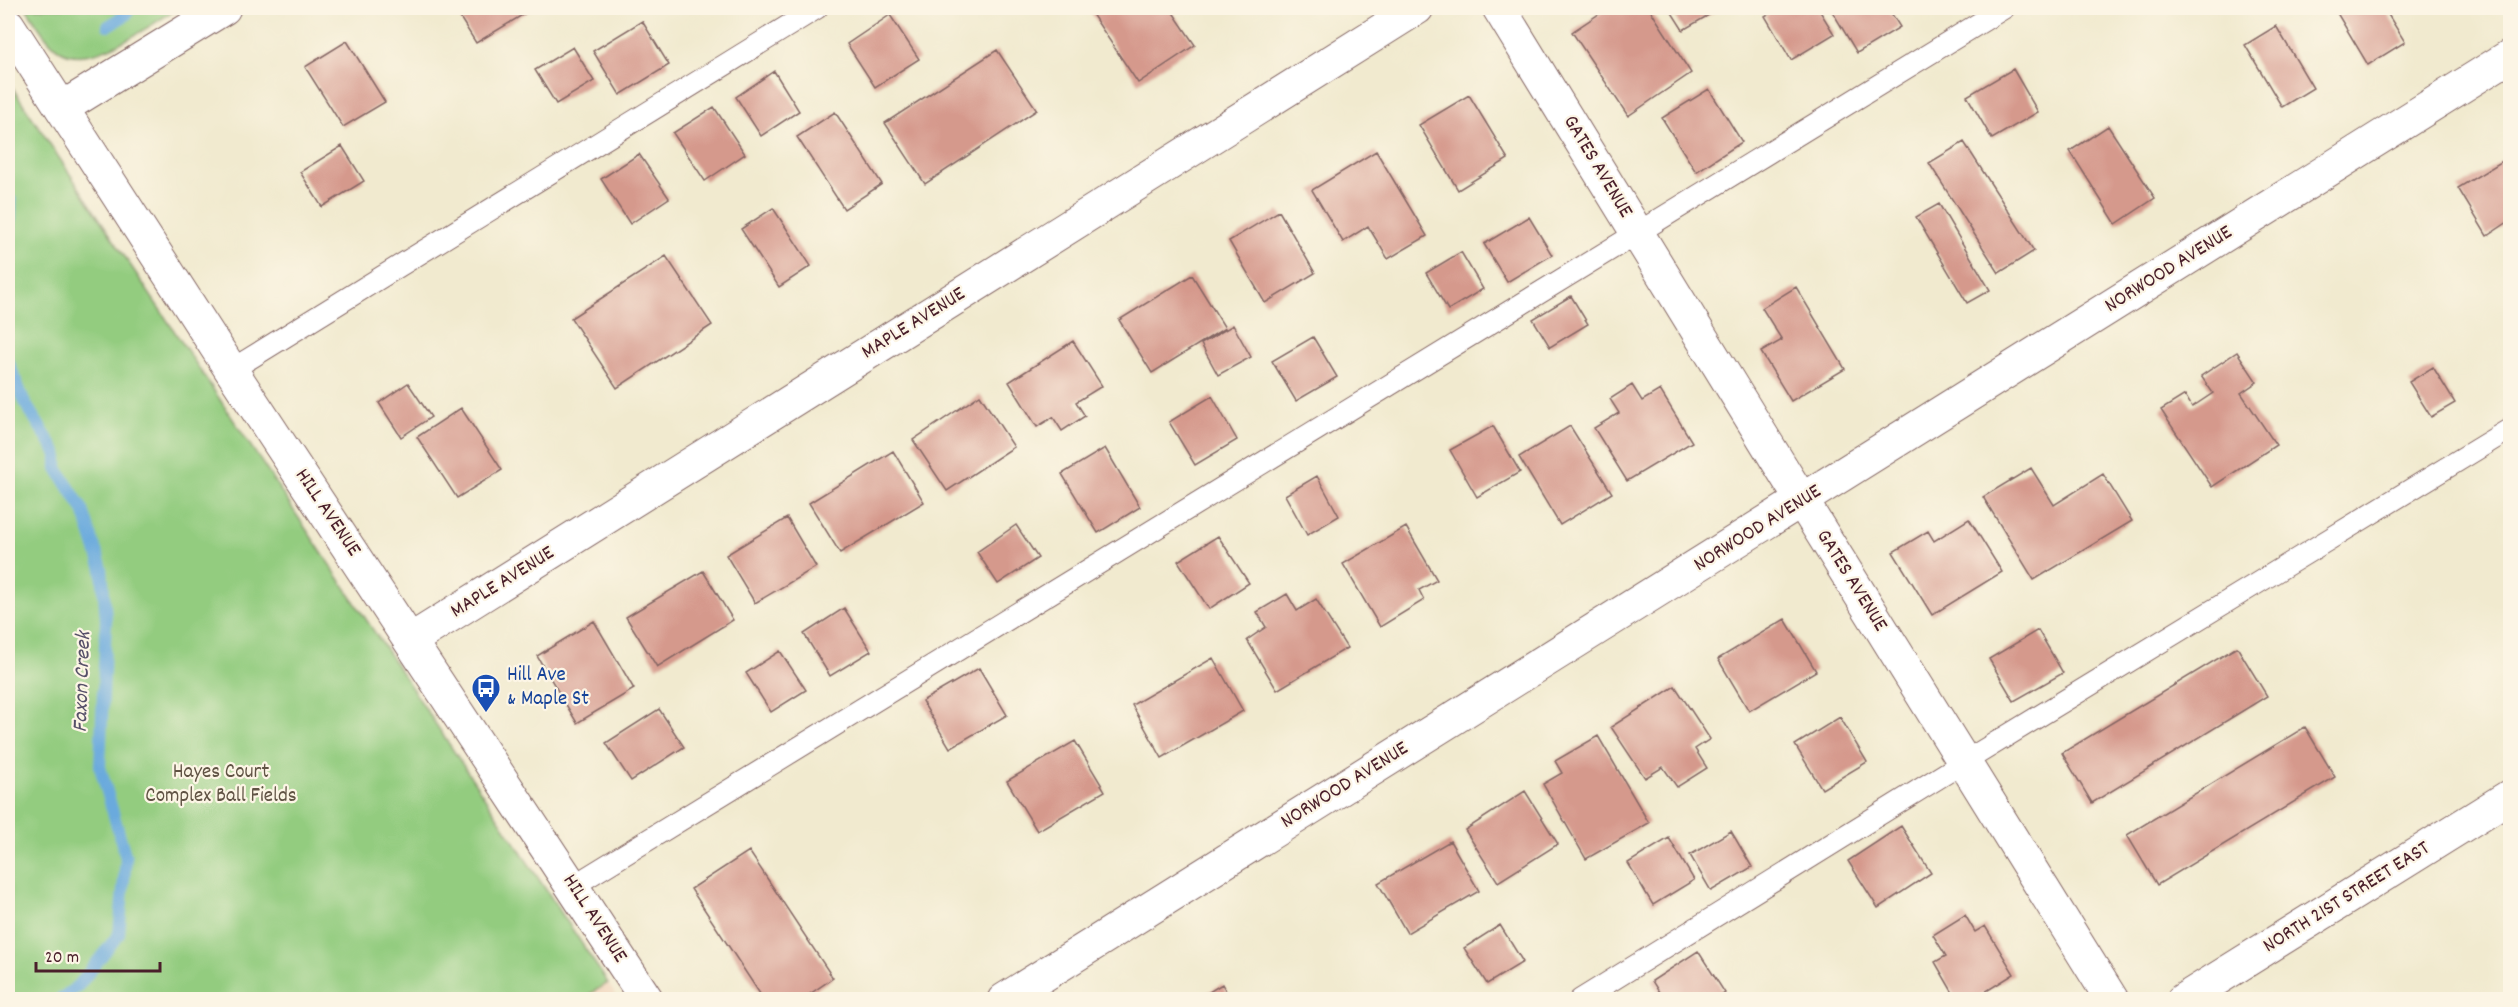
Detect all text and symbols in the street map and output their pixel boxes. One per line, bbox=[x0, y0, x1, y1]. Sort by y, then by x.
street label: GATES AVENUE bbox=[1554, 110, 1640, 224]
street label: NORWOOD AVENUE bbox=[2099, 218, 2239, 321]
street label: MAPLE AVENUE bbox=[856, 280, 972, 368]
street label: HILL AVENUE bbox=[286, 463, 368, 563]
street label: NORWOOD AVENUE bbox=[1688, 477, 1828, 580]
street label: GATES AVENUE bbox=[1808, 524, 1894, 638]
street label: MAPLE AVENUE bbox=[445, 539, 561, 627]
water label: Faxon Creek bbox=[66, 629, 100, 733]
place label: Hill Ave & Maple St bbox=[507, 661, 589, 715]
bus stop icon: Hill Ave & Maple St bbox=[470, 672, 502, 714]
street label: NORWOOD AVENUE bbox=[1275, 734, 1415, 837]
park label: Hayes Court Complex Ball Fields bbox=[145, 758, 297, 812]
street label: NORTH 21ST STREET EAST bbox=[2258, 834, 2437, 962]
street label: HILL AVENUE bbox=[554, 869, 634, 970]
scale bar bbox=[36, 935, 160, 973]
text: 20 m bbox=[45, 946, 79, 971]

